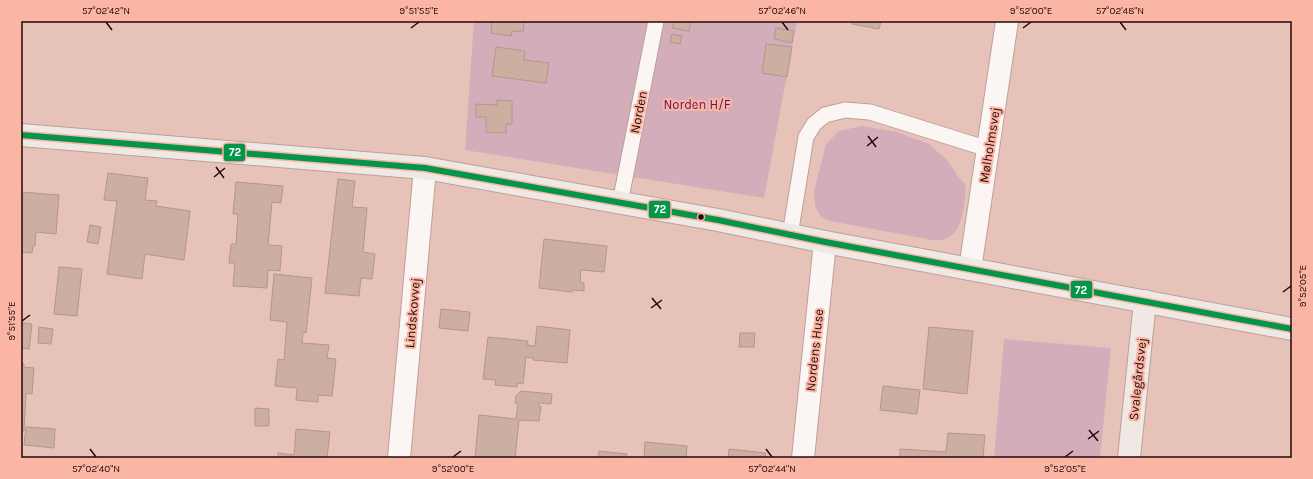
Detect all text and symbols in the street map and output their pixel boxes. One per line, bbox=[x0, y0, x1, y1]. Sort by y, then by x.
text: 57°02'42"N bbox=[82, 5, 130, 17]
text: 9°51'55"E bbox=[399, 5, 439, 17]
text: 57°02'46"N bbox=[758, 5, 806, 17]
text: 9°52'00"E bbox=[1010, 5, 1052, 17]
text: 57°02'48"N bbox=[1096, 5, 1144, 17]
street label: Norden bbox=[627, 90, 650, 135]
park label: Norden H/F bbox=[663, 97, 731, 112]
street label: Mølholmsvej bbox=[976, 106, 1003, 184]
line badge: 72 bbox=[223, 143, 246, 162]
text: 72 bbox=[229, 146, 241, 159]
line badge: 72 bbox=[648, 200, 671, 219]
text: 72 bbox=[654, 203, 666, 216]
unlabelled marker bbox=[696, 212, 706, 222]
text: 9°52'05"E bbox=[1297, 265, 1309, 307]
street label: Lindskovvej bbox=[402, 277, 423, 349]
line badge: 72 bbox=[1070, 280, 1093, 299]
text: 72 bbox=[1075, 284, 1087, 297]
text: 9°51'55"E bbox=[6, 301, 18, 341]
street label: Nordens Huse bbox=[803, 308, 826, 392]
street label: Svalegårdsvej bbox=[1126, 337, 1149, 421]
text: 57°02'40"N bbox=[72, 463, 120, 475]
text: 9°52'00"E bbox=[432, 463, 474, 475]
text: 57°02'44"N bbox=[748, 463, 796, 475]
text: 9°52'05"E bbox=[1044, 463, 1086, 475]

